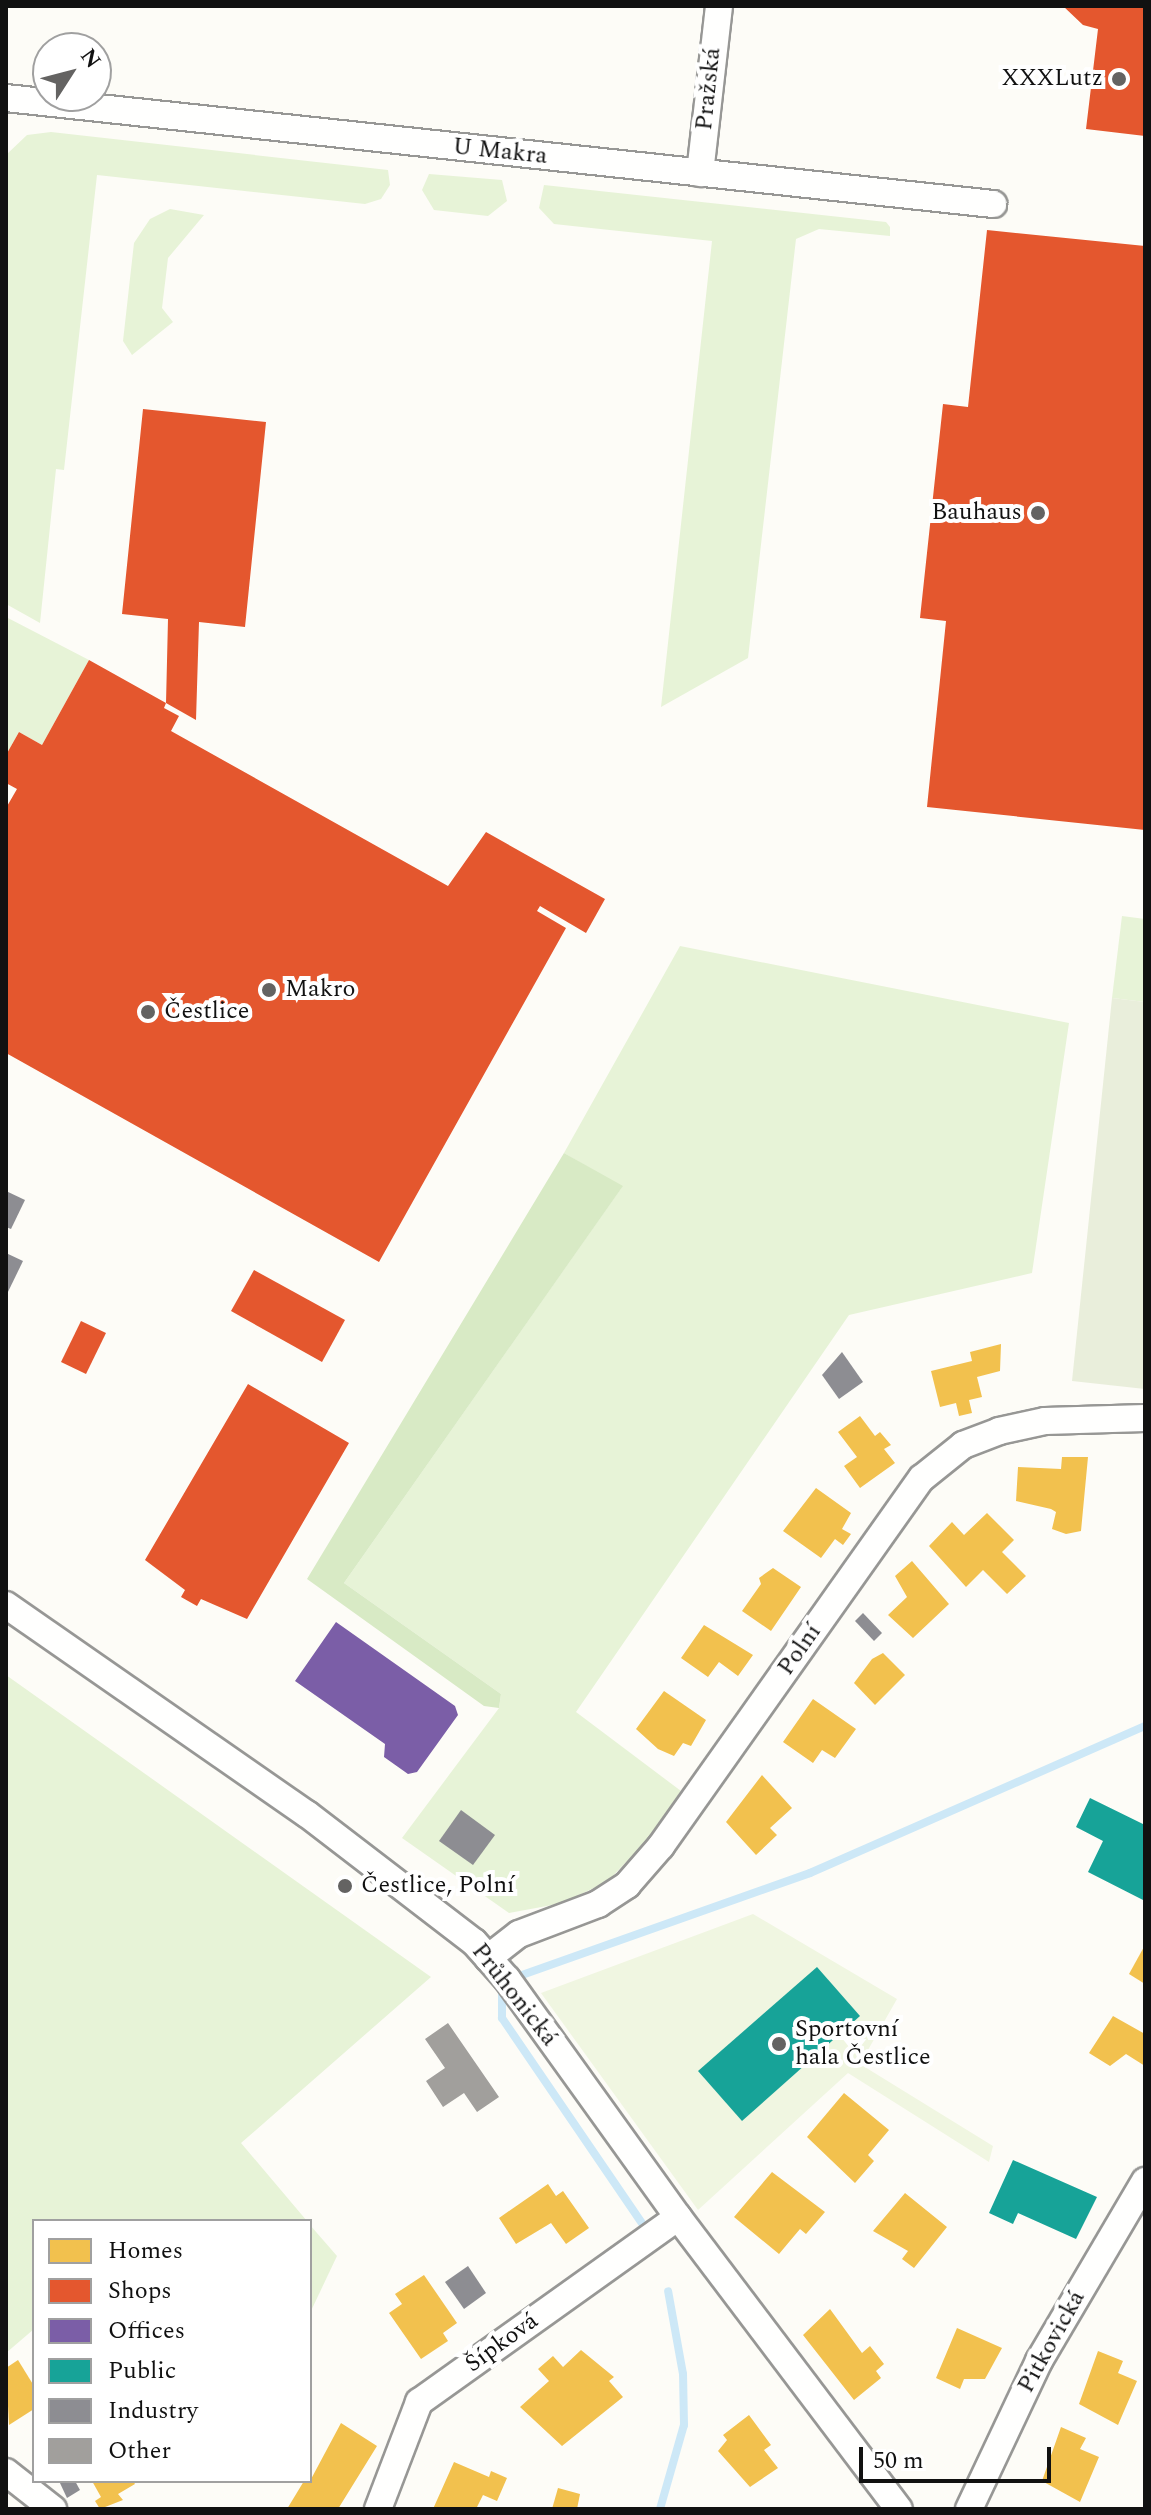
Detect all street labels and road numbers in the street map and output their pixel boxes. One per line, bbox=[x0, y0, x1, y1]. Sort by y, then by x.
street label: Pražská bbox=[690, 46, 728, 132]
street label: U Makra bbox=[451, 133, 549, 171]
street label: Polní bbox=[772, 1619, 828, 1681]
street label: Průhonická bbox=[465, 1938, 563, 2052]
street label: Pitkovická bbox=[1012, 2286, 1092, 2398]
street label: Šípková bbox=[460, 2307, 544, 2379]

